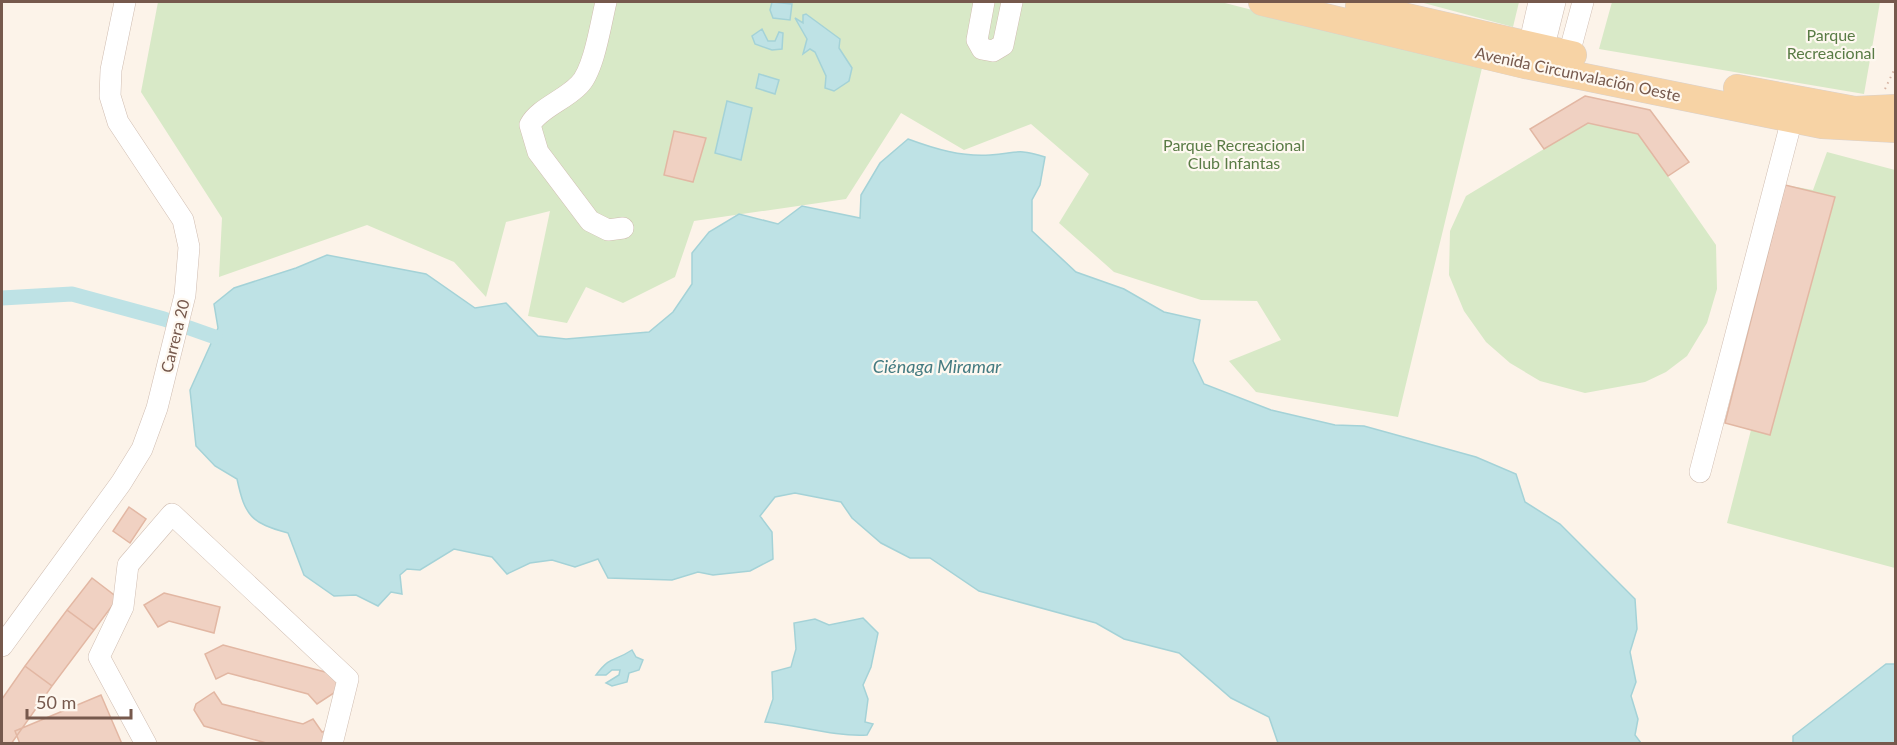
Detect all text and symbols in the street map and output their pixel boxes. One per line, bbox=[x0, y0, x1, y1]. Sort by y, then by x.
park label: Parque Recreacional bbox=[1787, 25, 1875, 62]
street label: Avenida Circunvalación Oeste bbox=[1474, 42, 1682, 105]
park label: Parque Recreacional Club Infantas bbox=[1163, 135, 1305, 172]
street label: Carrera 20 bbox=[156, 297, 193, 374]
water label: Ciénaga Miramar bbox=[873, 355, 1002, 377]
scale bar bbox=[27, 682, 130, 720]
text: 50 m bbox=[36, 691, 76, 713]

